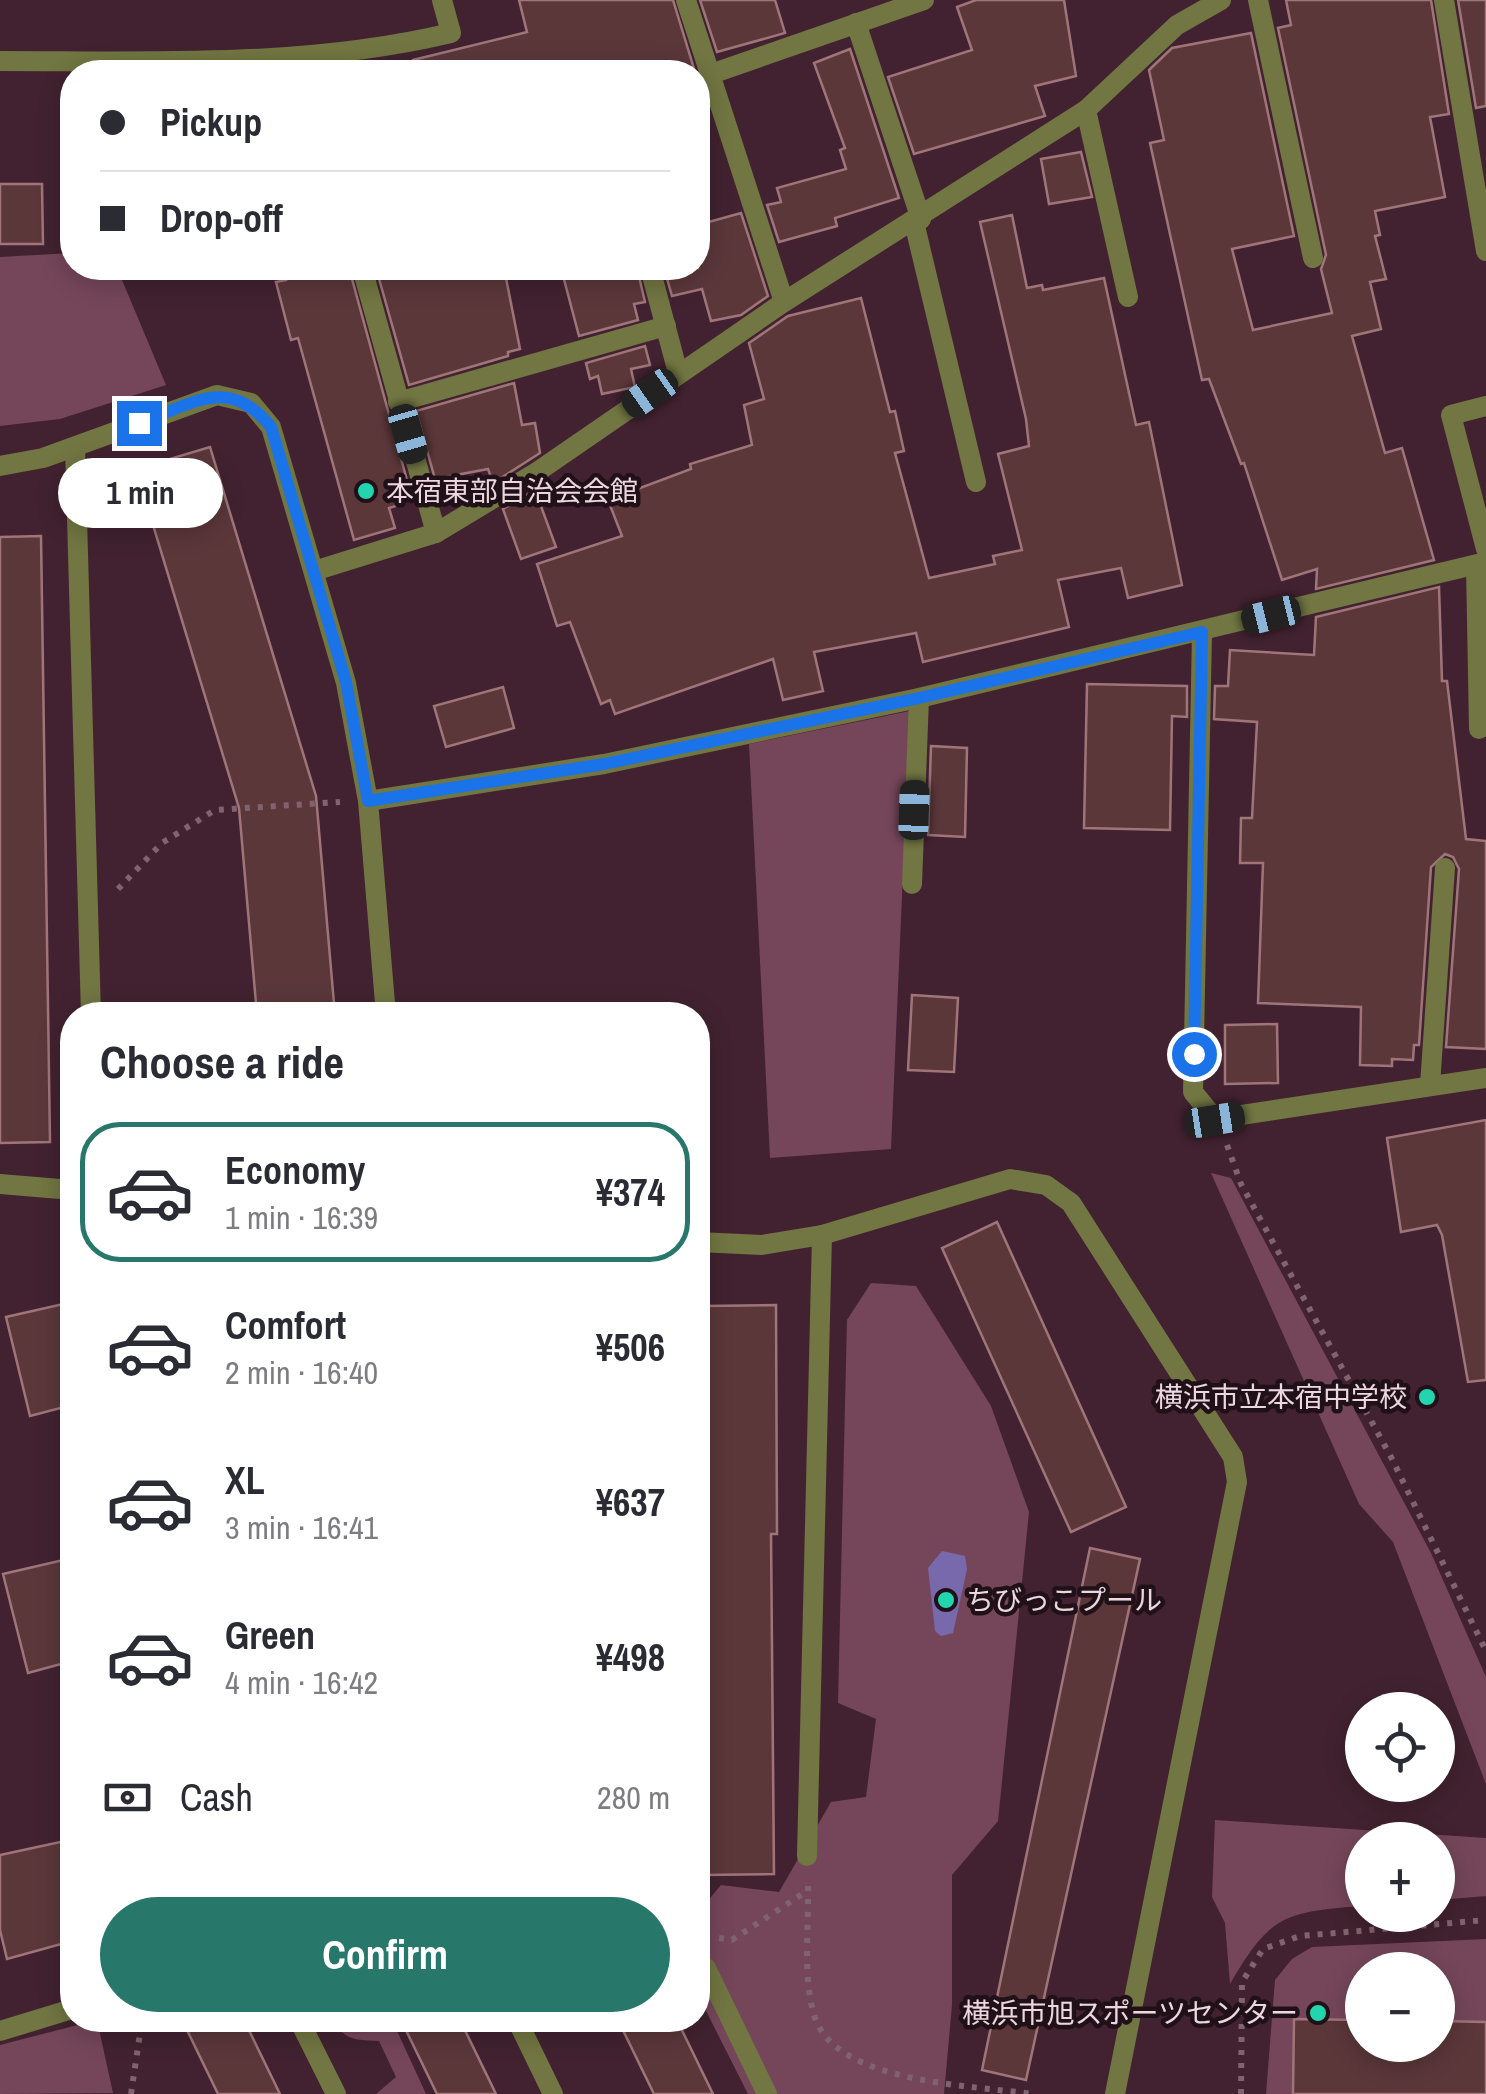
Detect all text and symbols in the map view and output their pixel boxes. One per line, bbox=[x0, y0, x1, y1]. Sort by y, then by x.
text: Pickup bbox=[160, 97, 262, 148]
text: Drop-off bbox=[160, 193, 283, 244]
car bbox=[617, 364, 683, 422]
route end bbox=[117, 401, 162, 446]
car bbox=[385, 401, 431, 467]
callout: 1 min bbox=[56, 458, 222, 528]
text: 1 min bbox=[106, 471, 175, 514]
place label: 本宿東部自治会会館 bbox=[386, 472, 638, 510]
marker: 本宿東部自治会会館 bbox=[355, 480, 377, 502]
car bbox=[1238, 593, 1304, 637]
car bbox=[898, 779, 930, 841]
text: Choose a ride bbox=[100, 1031, 344, 1092]
route start bbox=[1172, 1032, 1217, 1077]
car bbox=[1183, 1100, 1247, 1140]
text: Economy bbox=[225, 1145, 365, 1196]
icon: car bbox=[105, 1147, 195, 1237]
text: ¥374 bbox=[596, 1167, 665, 1218]
text: 1 min · 16:39 bbox=[225, 1196, 378, 1239]
text: Comfort bbox=[225, 1300, 346, 1351]
icon: car bbox=[105, 1302, 195, 1392]
text: ¥506 bbox=[596, 1322, 665, 1373]
text: 2 min · 16:40 bbox=[225, 1351, 378, 1394]
place label: 横浜市立本宿中学校 bbox=[1155, 1378, 1407, 1416]
marker: 横浜市立本宿中学校 bbox=[1416, 1386, 1438, 1408]
text: XL bbox=[225, 1455, 265, 1506]
icon: car bbox=[105, 1457, 195, 1547]
text: ¥637 bbox=[596, 1477, 665, 1528]
text: 3 min · 16:41 bbox=[225, 1506, 378, 1549]
place label: ちびっこプール bbox=[966, 1581, 1162, 1619]
marker: ちびっこプール bbox=[935, 1589, 957, 1611]
text: Green bbox=[225, 1610, 315, 1661]
icon: car bbox=[105, 1612, 195, 1702]
text: ¥498 bbox=[596, 1632, 665, 1683]
text: 4 min · 16:42 bbox=[225, 1661, 378, 1704]
map controls bbox=[1345, 1692, 1455, 2062]
button: locate bbox=[1345, 1692, 1455, 1802]
icon: cash bbox=[100, 1770, 155, 1825]
text: Cash bbox=[180, 1772, 253, 1823]
text: 280 m bbox=[597, 1776, 670, 1819]
button: + bbox=[1345, 1822, 1455, 1932]
button: Confirm bbox=[100, 1897, 670, 2012]
button: − bbox=[1345, 1952, 1455, 2062]
place label: 横浜市旭スポーツセンター bbox=[963, 1994, 1298, 2032]
marker: 横浜市旭スポーツセンター bbox=[1307, 2002, 1329, 2024]

